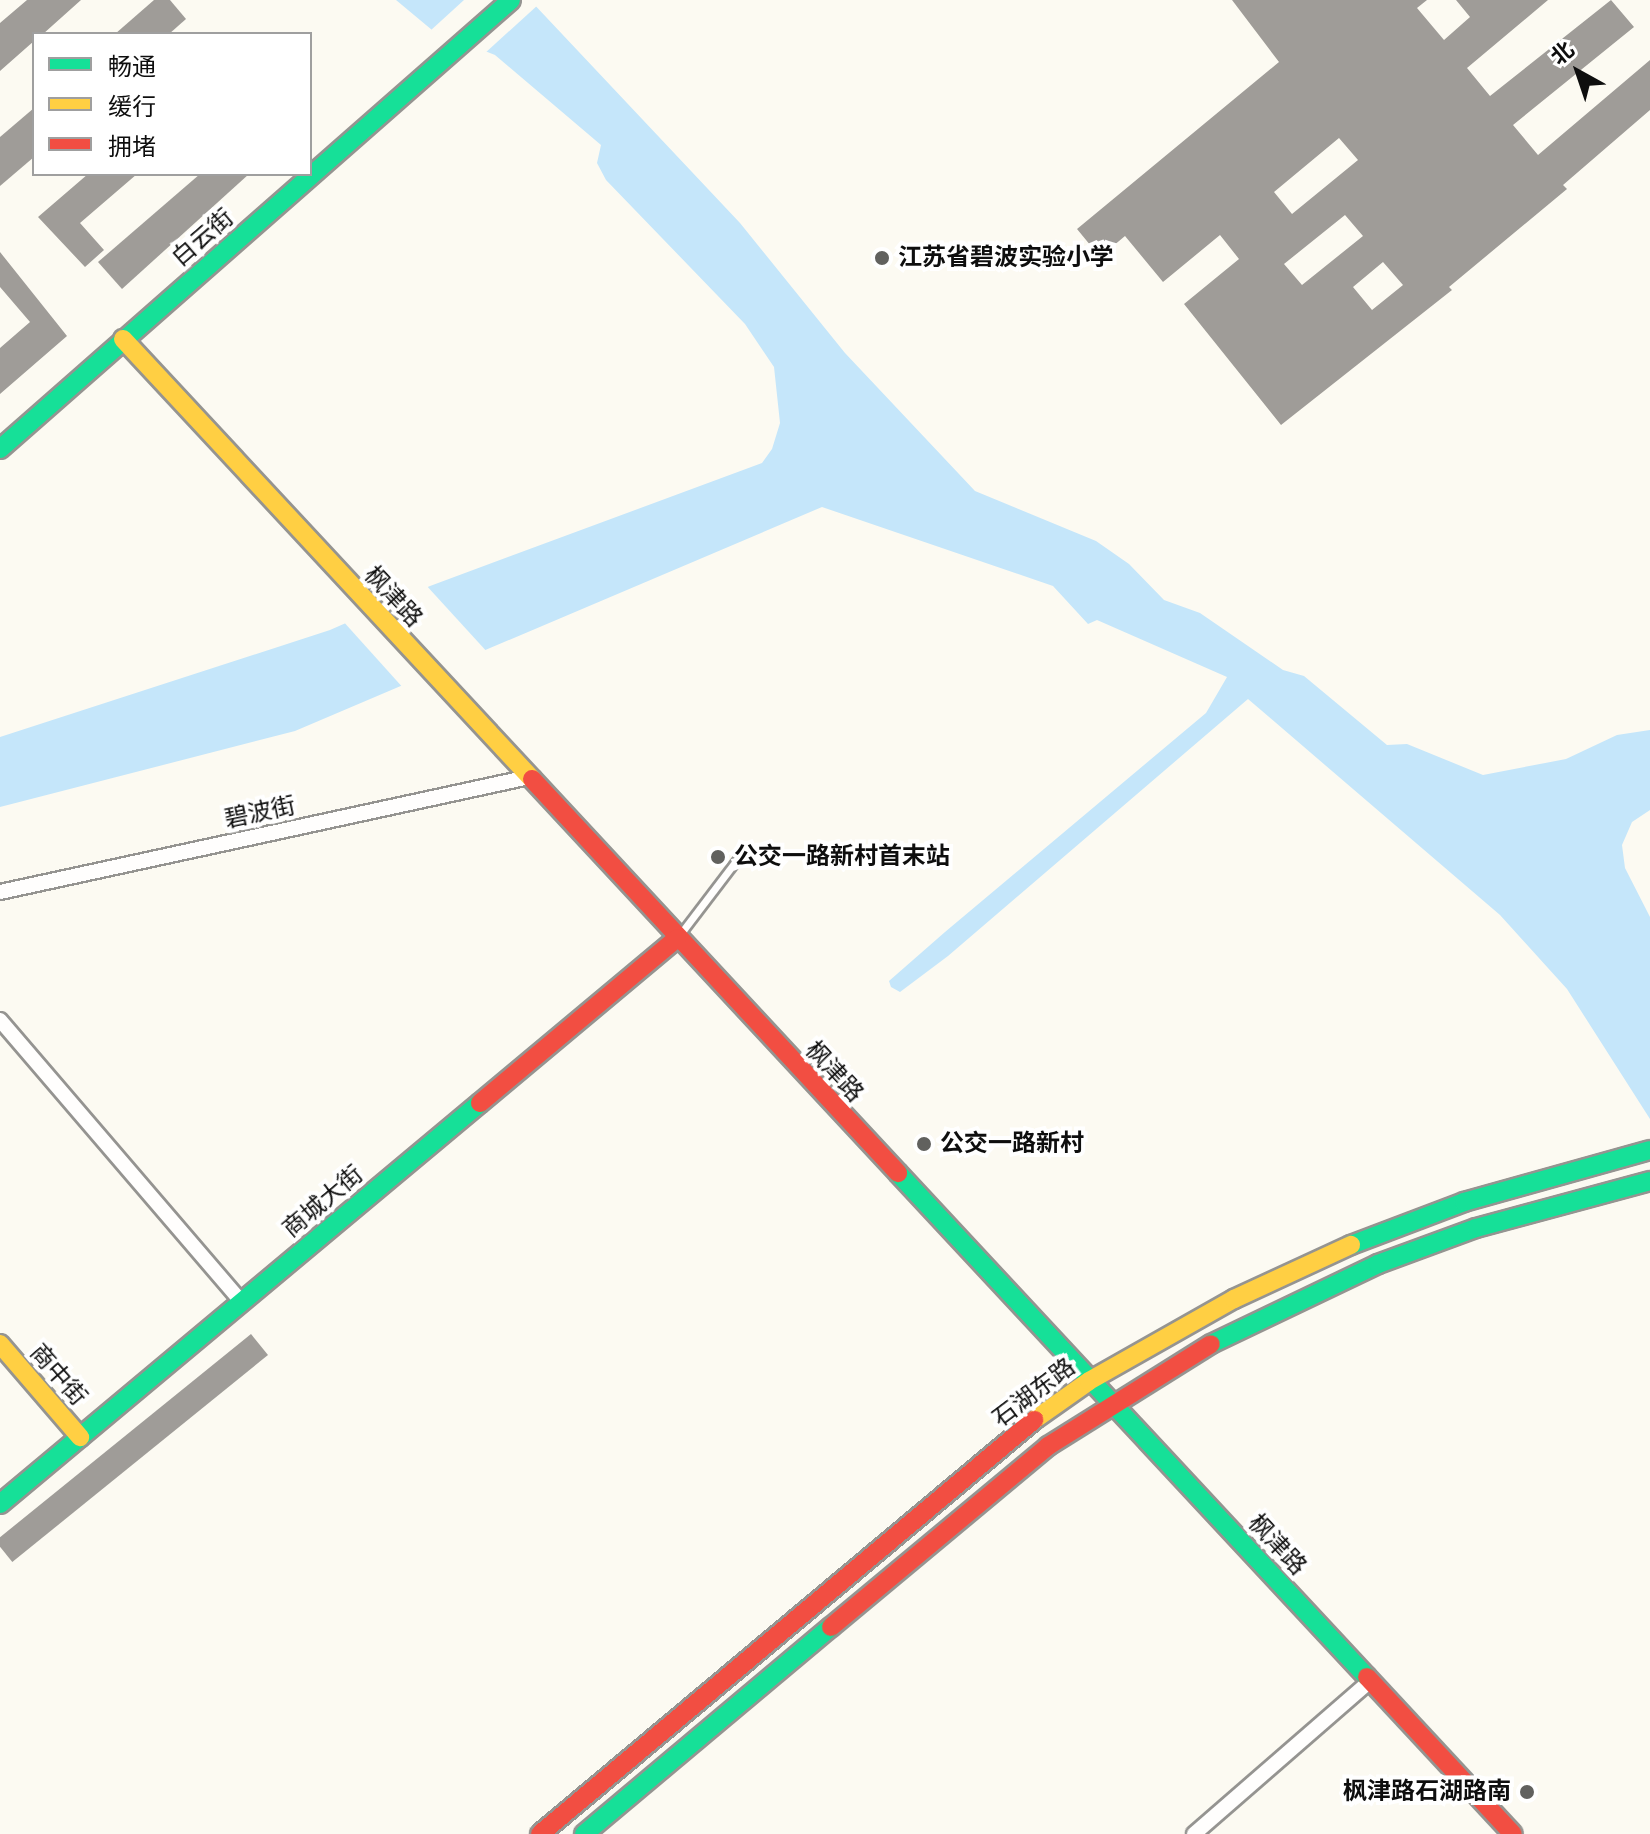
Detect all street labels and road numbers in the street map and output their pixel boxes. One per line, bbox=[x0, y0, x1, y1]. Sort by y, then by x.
street label: 白云街 bbox=[166, 204, 240, 272]
street label: 枫津路 bbox=[358, 561, 428, 633]
street label: 碧波街 bbox=[222, 791, 298, 835]
street label: 枫津路 bbox=[799, 1036, 869, 1108]
street label: 商城大街 bbox=[277, 1160, 369, 1244]
street label: 商中街 bbox=[24, 1338, 92, 1412]
street label: 石湖东路 bbox=[987, 1353, 1081, 1433]
street label: 枫津路 bbox=[1242, 1509, 1312, 1581]

